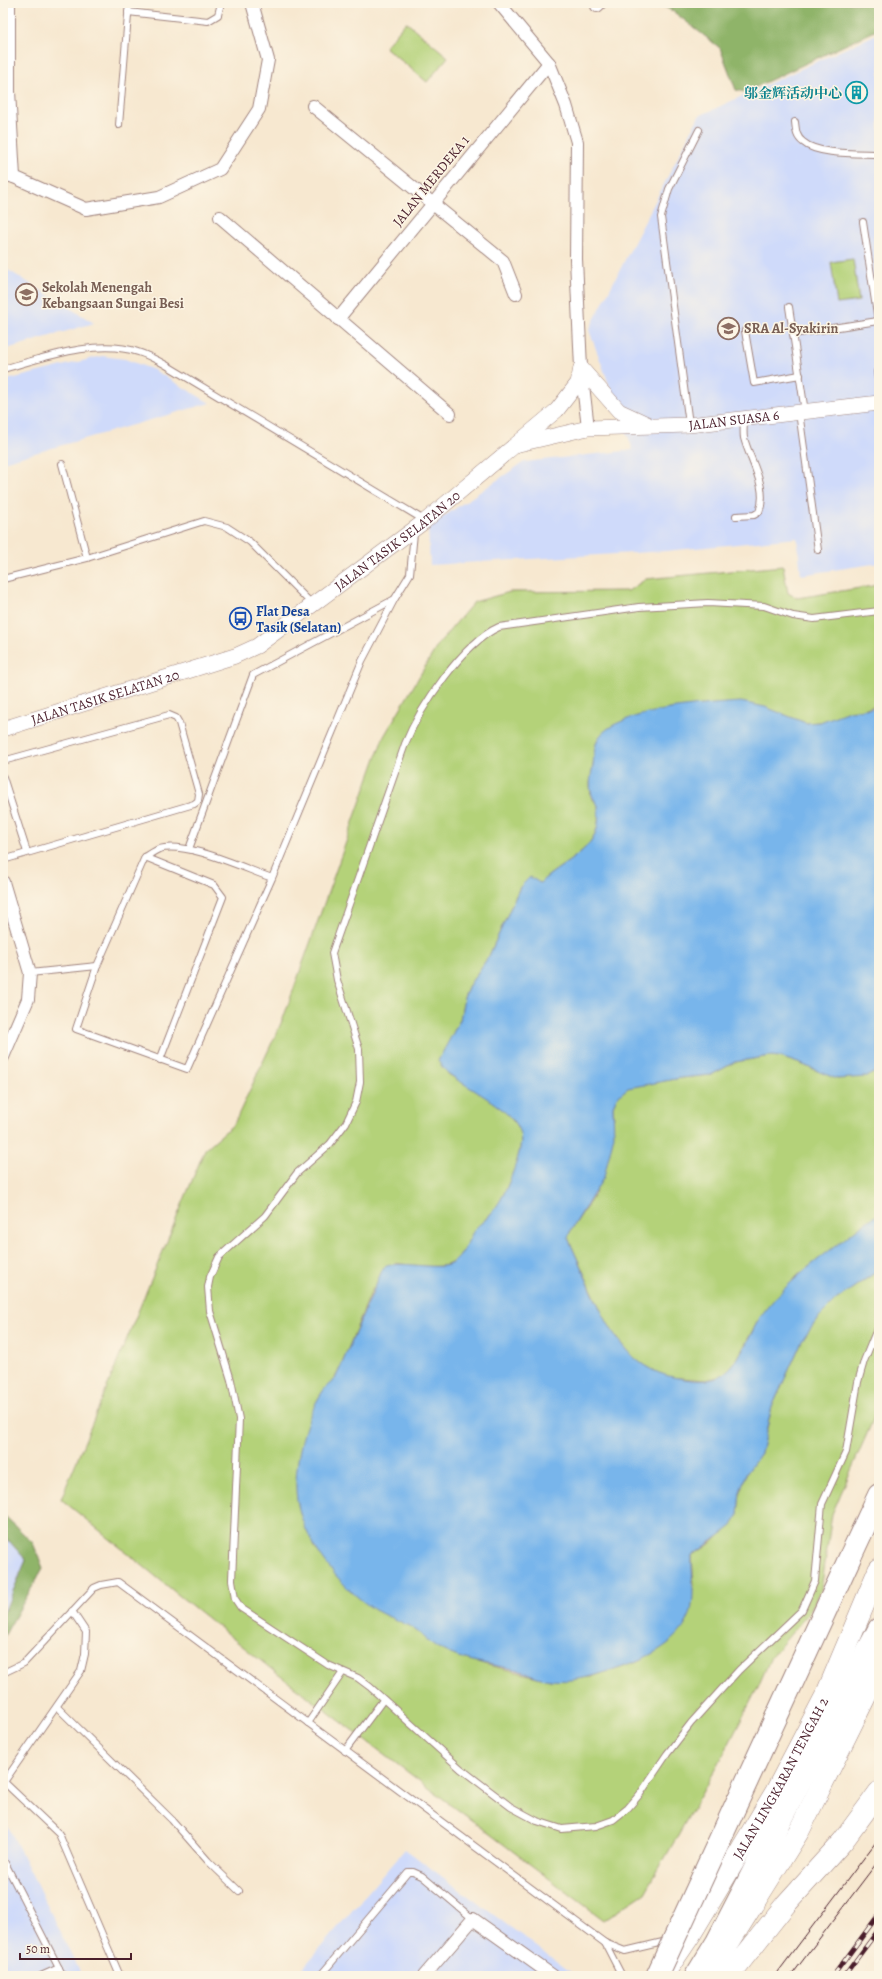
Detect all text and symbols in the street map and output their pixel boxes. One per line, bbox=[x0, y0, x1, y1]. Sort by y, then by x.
building icon: 邬金辉活动中心 bbox=[844, 80, 870, 106]
place label: 邬金辉活动中心 bbox=[744, 84, 842, 103]
street label: JALAN MERDEKA 1 bbox=[388, 131, 474, 231]
place label: Sekolah Menengah Kebangsaan Sungai Besi bbox=[42, 278, 184, 313]
school or university icon: Sekolah Menengah Kebangsaan Sungai Besi bbox=[13, 282, 39, 308]
school or university icon: SRA Al-Syakirin bbox=[715, 315, 741, 341]
place label: SRA Al-Syakirin bbox=[744, 319, 839, 338]
street label: JALAN SUASA 6 bbox=[688, 405, 780, 434]
street label: JALAN TASIK SELATAN 20 bbox=[330, 486, 464, 595]
place label: Flat Desa Tasik (Selatan) bbox=[256, 602, 341, 637]
bus stop icon: Flat Desa Tasik (Selatan) bbox=[227, 606, 253, 632]
street label: JALAN TASIK SELATAN 20 bbox=[29, 665, 181, 729]
street label: JALAN LINGKARAN TENGAH 2 bbox=[728, 1694, 833, 1863]
scale bar bbox=[20, 1935, 131, 1961]
text: 50 m bbox=[26, 1941, 50, 1957]

